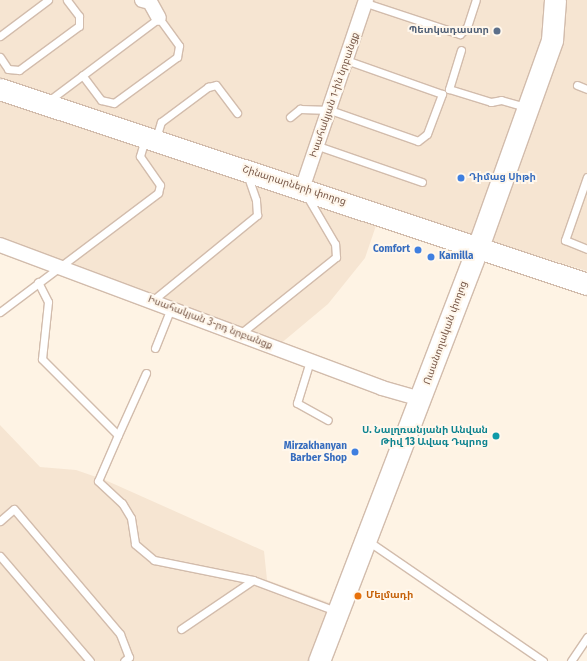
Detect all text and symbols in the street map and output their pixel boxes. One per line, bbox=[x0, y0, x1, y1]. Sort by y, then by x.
place label: Պետկադաստր bbox=[409, 25, 489, 37]
marker: Պետկադաստր bbox=[492, 26, 502, 36]
street label: Իսահակյան 1-ին նրբանցք bbox=[308, 31, 362, 159]
street label: Շինարարների փողոց bbox=[241, 164, 347, 208]
place label: Դիմաց Սիթի bbox=[469, 172, 536, 184]
marker: Դիմաց Սիթի bbox=[456, 173, 466, 183]
place label: Comfort bbox=[373, 244, 410, 256]
marker: Comfort bbox=[413, 245, 423, 255]
place label: Kamilla bbox=[439, 251, 473, 263]
marker: Kamilla bbox=[426, 252, 436, 262]
street label: Ուսանողական փողոց bbox=[422, 279, 470, 387]
street label: Իսահակյան 3-րդ նրբանցք bbox=[146, 294, 274, 352]
place label: Ս. Նալղռանյանի Անվան Թիվ 13 Ավագ Դպրոց bbox=[362, 424, 488, 448]
marker: Ս. Նալղռանյանի Անվան Թիվ 13 Ավագ Դպրոց bbox=[491, 431, 501, 441]
place label: Mirzakhanyan Barber Shop bbox=[284, 440, 347, 464]
marker: Mirzakhanyan Barber Shop bbox=[350, 447, 360, 457]
place label: Մելմադի bbox=[366, 590, 413, 602]
marker: Մելմադի bbox=[353, 591, 363, 601]

